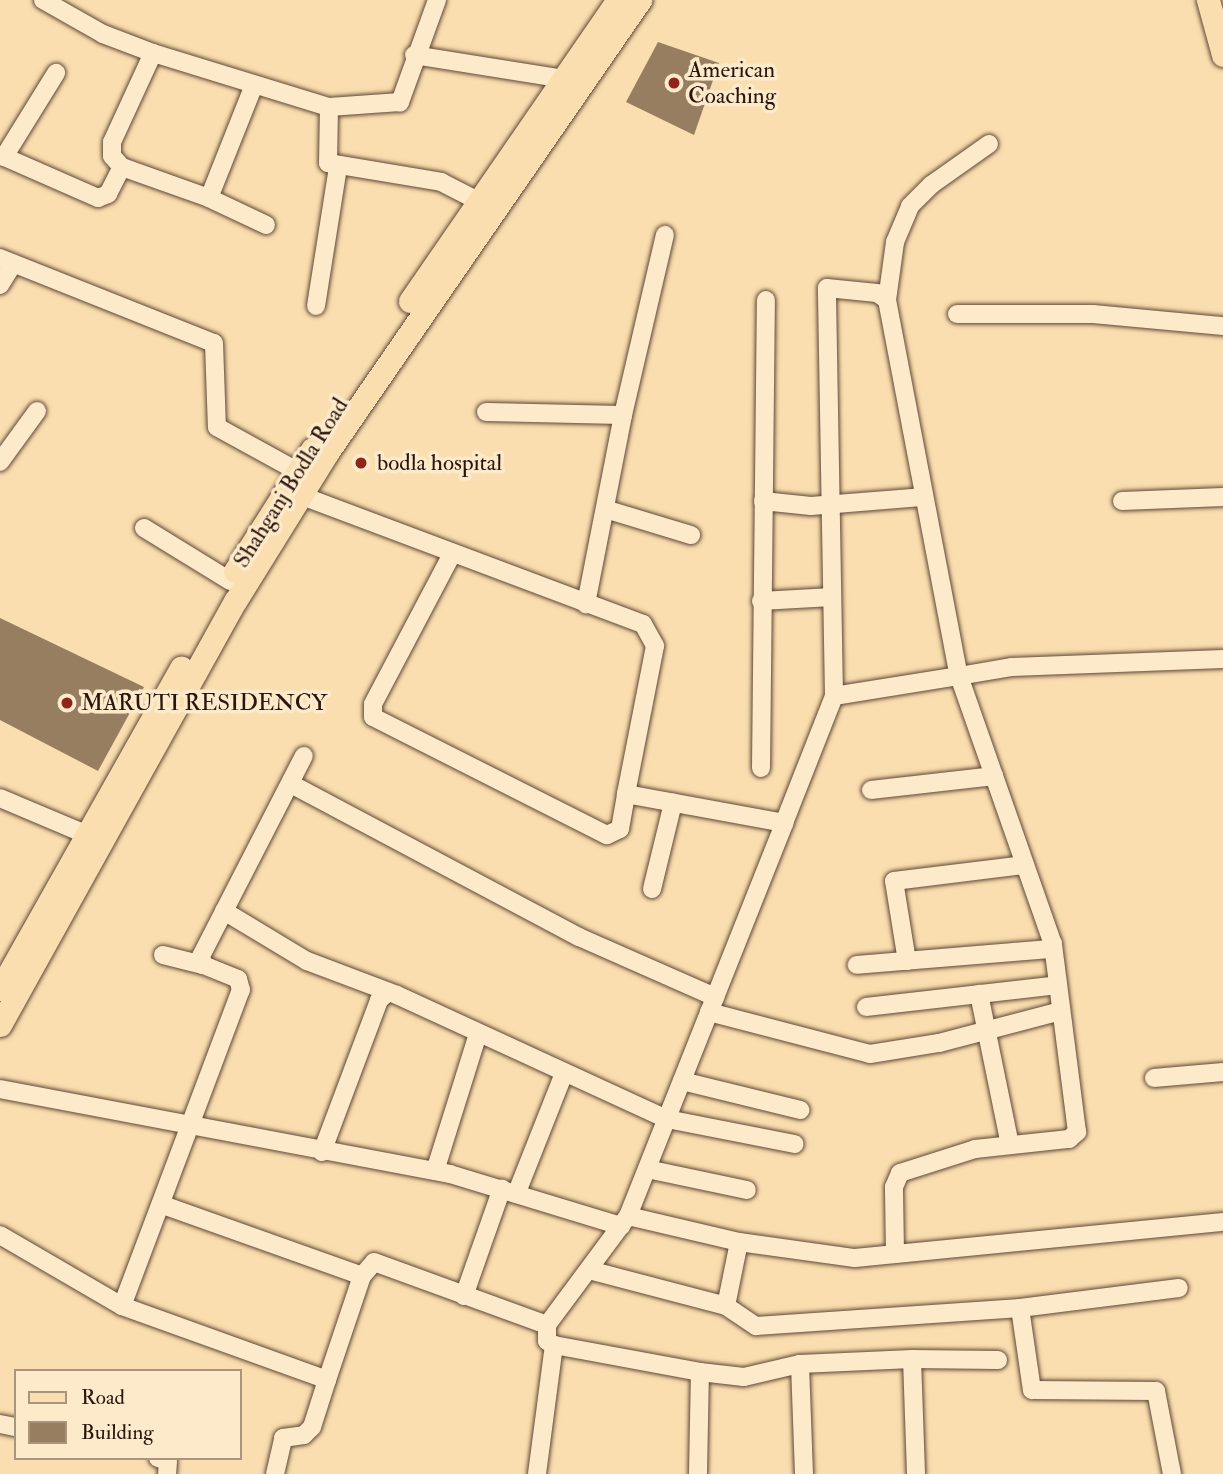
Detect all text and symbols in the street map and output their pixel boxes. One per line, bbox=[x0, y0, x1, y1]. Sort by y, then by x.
place label: American Coaching bbox=[688, 56, 776, 110]
marker: American Coaching bbox=[666, 75, 682, 91]
street label: Shahganj Bodla Road bbox=[228, 393, 354, 573]
place label: bodla hospital bbox=[377, 449, 502, 477]
marker: bodla hospital bbox=[351, 453, 371, 473]
place label: MARUTI RESIDENCY bbox=[81, 689, 327, 717]
marker: MARUTI RESIDENCY bbox=[59, 695, 75, 711]
legend bbox=[14, 1369, 242, 1460]
text: Road bbox=[81, 1384, 125, 1411]
text: Building bbox=[81, 1419, 154, 1446]

